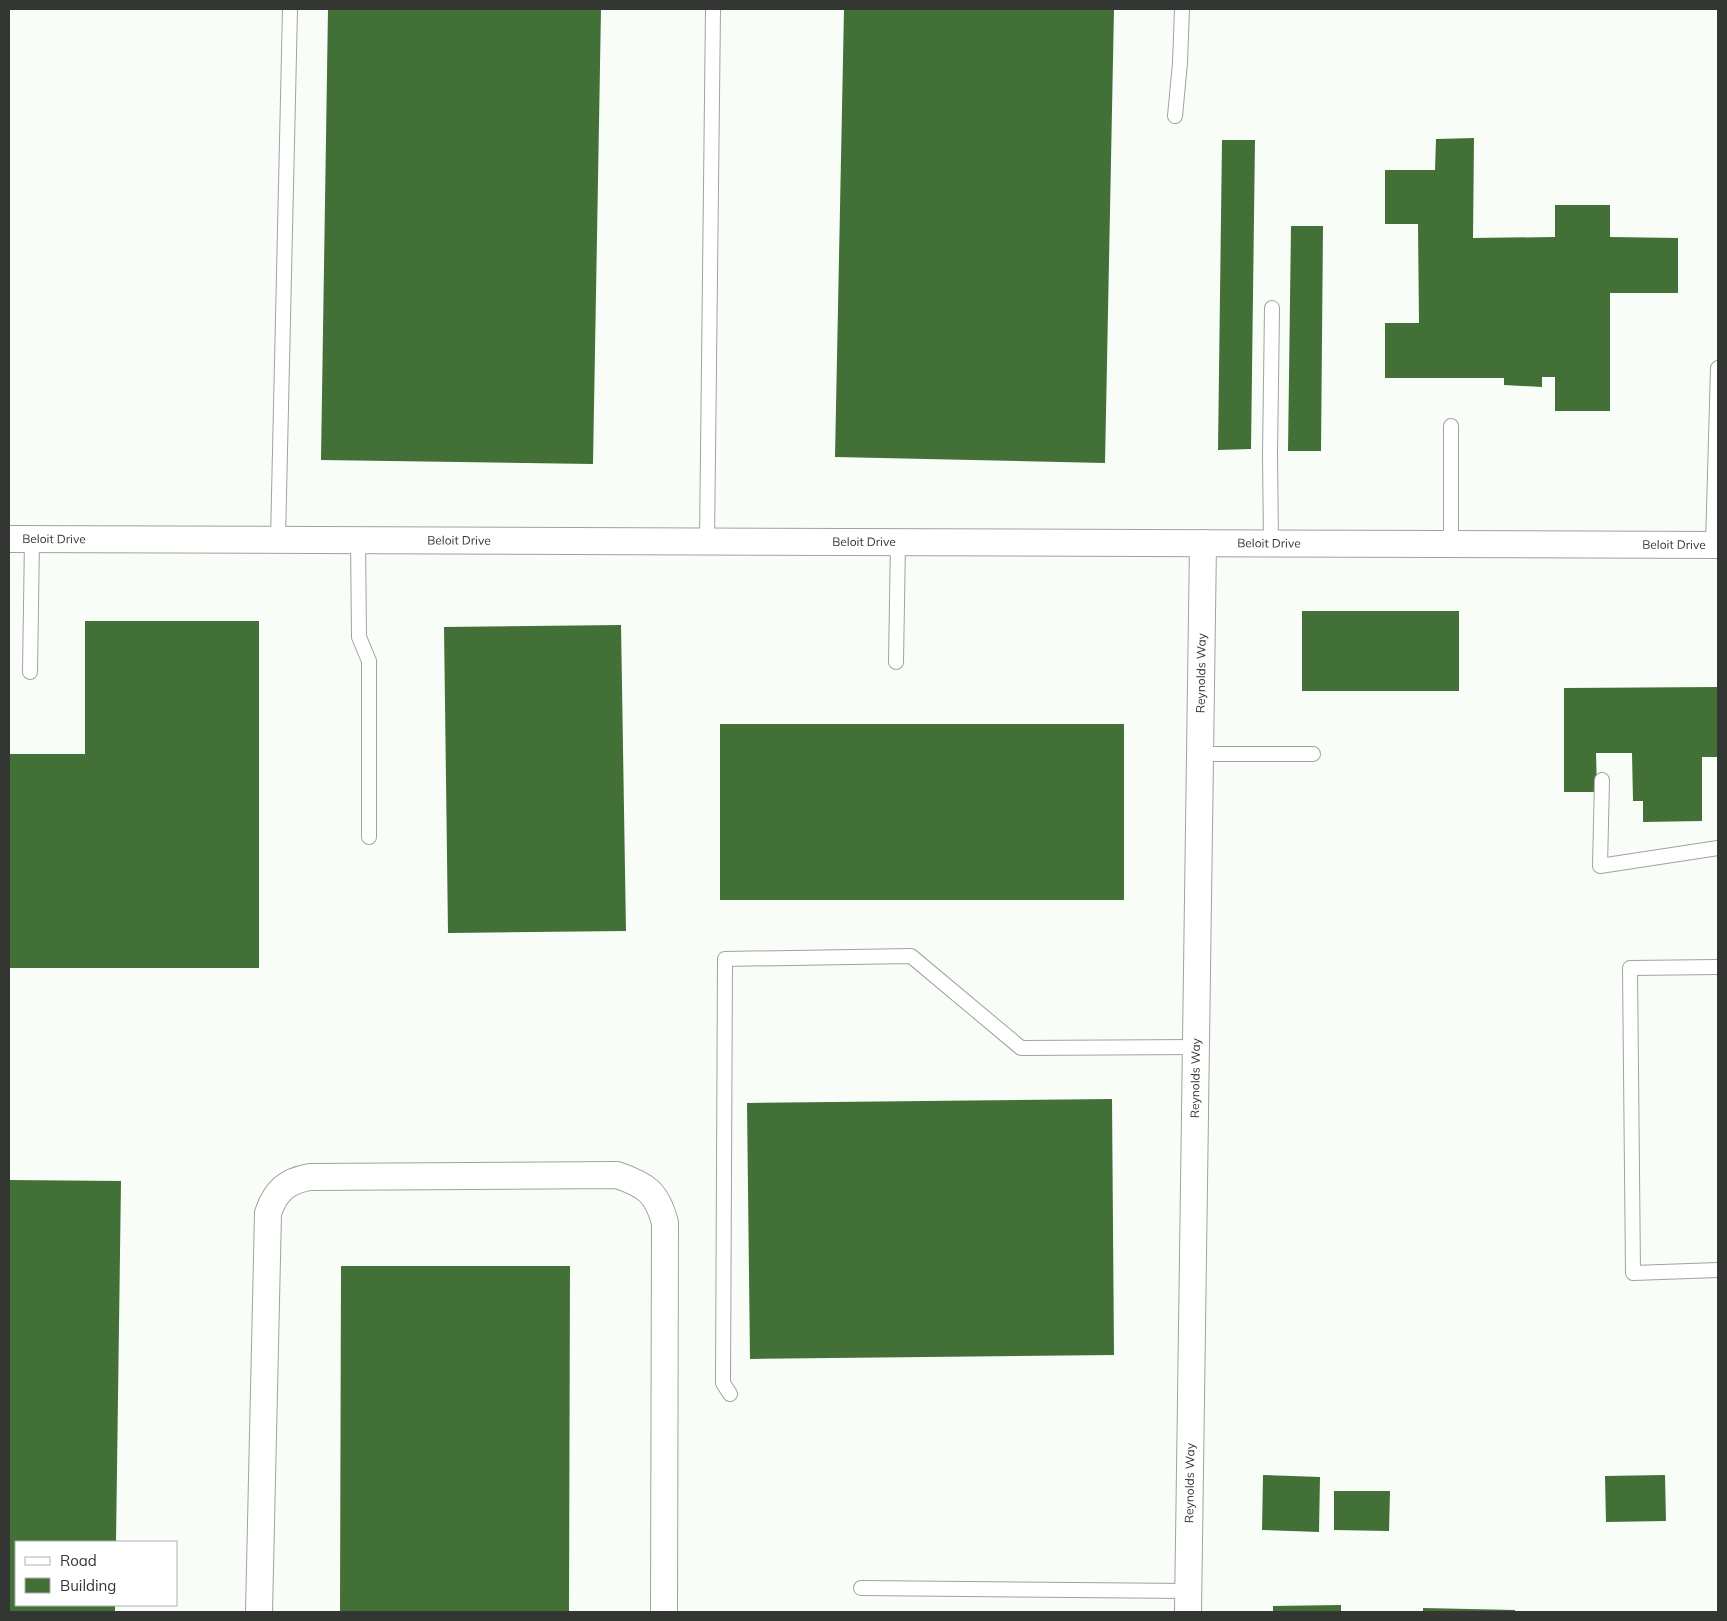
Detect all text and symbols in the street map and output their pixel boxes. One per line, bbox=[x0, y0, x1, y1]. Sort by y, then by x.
street label: Beloit Drive bbox=[22, 531, 86, 546]
street label: Beloit Drive bbox=[427, 532, 491, 548]
street label: Beloit Drive bbox=[832, 534, 896, 549]
street label: Beloit Drive bbox=[1237, 535, 1301, 551]
street label: Beloit Drive bbox=[1642, 537, 1706, 552]
street label: Reynolds Way bbox=[1193, 632, 1209, 713]
street label: Reynolds Way bbox=[1187, 1037, 1203, 1118]
street label: Reynolds Way bbox=[1181, 1442, 1197, 1523]
legend bbox=[15, 1541, 178, 1606]
text: Road bbox=[60, 1551, 97, 1570]
text: Building bbox=[60, 1576, 116, 1595]

